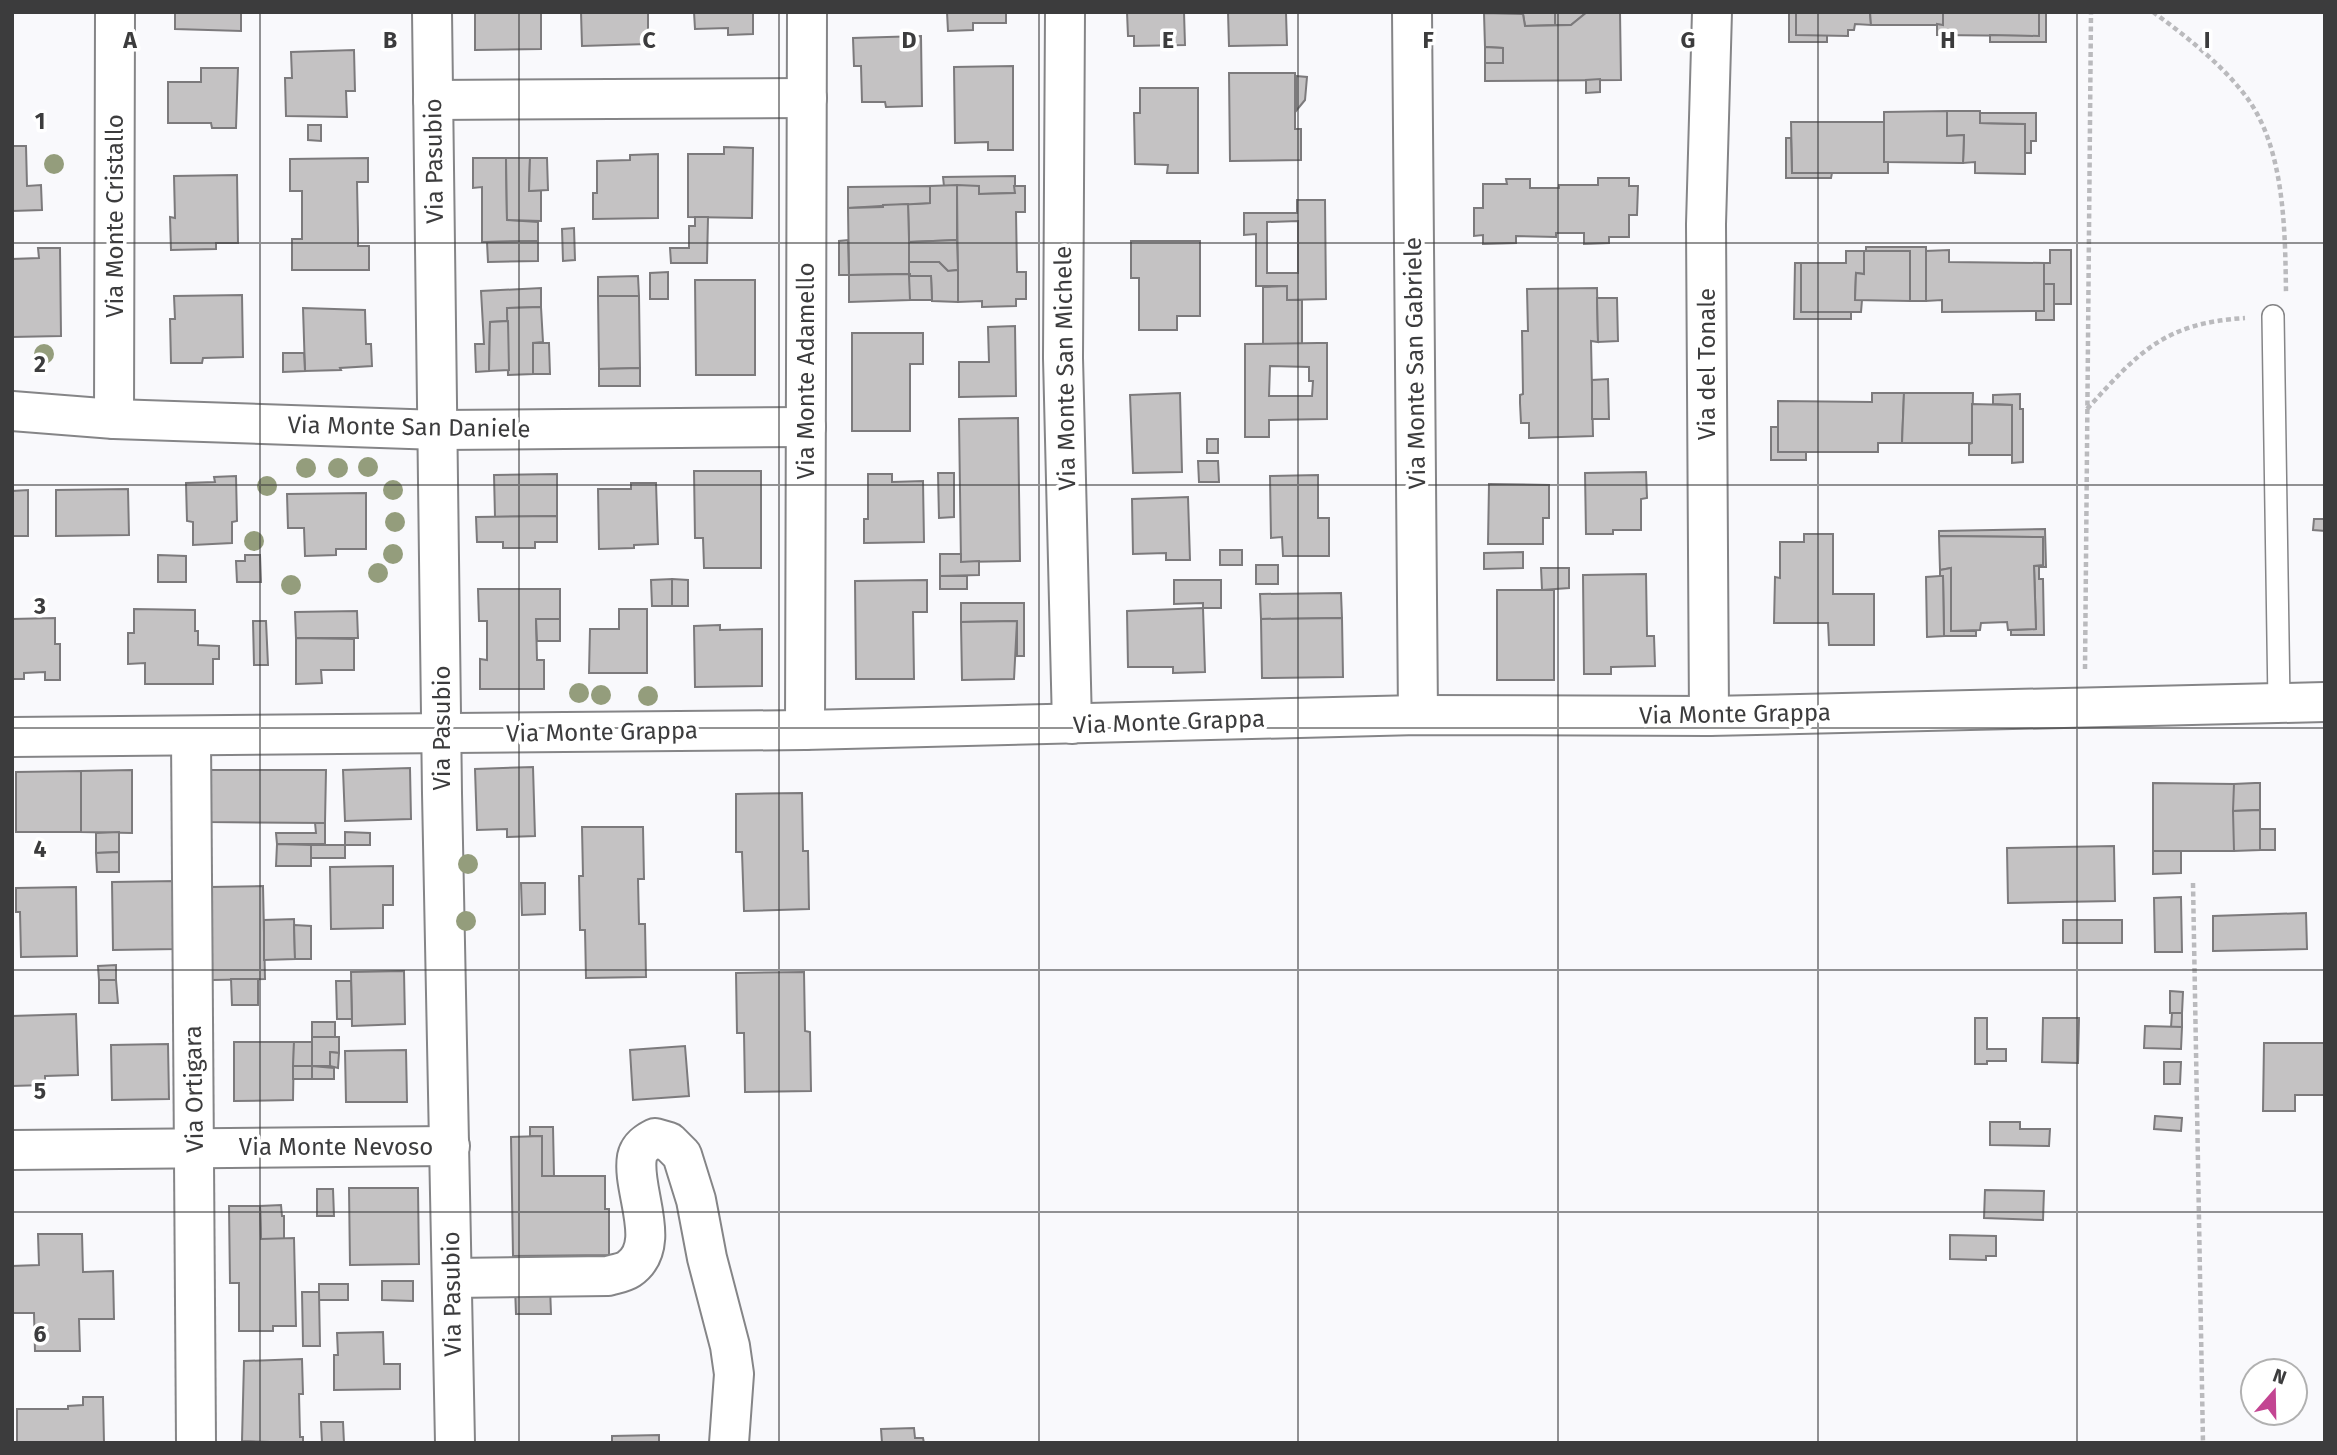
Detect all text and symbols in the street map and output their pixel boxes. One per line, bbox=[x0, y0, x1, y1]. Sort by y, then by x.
text: A bbox=[122, 26, 137, 54]
text: B bbox=[383, 26, 397, 54]
text: C bbox=[642, 26, 656, 54]
text: D bbox=[902, 26, 917, 54]
text: E bbox=[1162, 26, 1174, 54]
text: F bbox=[1422, 26, 1434, 54]
text: G bbox=[1681, 26, 1695, 54]
text: H bbox=[1940, 26, 1956, 54]
text: I bbox=[2204, 26, 2210, 54]
street label: Via Pasubio bbox=[419, 98, 449, 224]
text: 1 bbox=[35, 107, 45, 135]
street label: Via Monte Cristallo bbox=[101, 114, 129, 318]
street label: Via Monte San Gabriele bbox=[1399, 237, 1431, 489]
street label: Via Monte San Michele bbox=[1049, 245, 1081, 491]
street label: Via Monte Adamello bbox=[792, 263, 820, 479]
street label: Via del Tonale bbox=[1693, 288, 1721, 440]
text: 2 bbox=[34, 350, 46, 378]
street label: Via Monte San Daniele bbox=[287, 411, 531, 443]
text: 3 bbox=[33, 592, 46, 620]
street label: Via Pasubio bbox=[428, 665, 456, 791]
street label: Via Monte Grappa bbox=[1639, 698, 1831, 730]
street label: Via Monte Grappa bbox=[1073, 705, 1265, 739]
street label: Via Monte Grappa bbox=[506, 716, 698, 748]
text: 4 bbox=[34, 835, 47, 863]
street label: Via Ortigara bbox=[179, 1025, 209, 1153]
text: 5 bbox=[34, 1077, 46, 1105]
street label: Via Monte Nevoso bbox=[239, 1133, 433, 1161]
street label: Via Pasubio bbox=[437, 1231, 467, 1357]
text: 6 bbox=[34, 1320, 47, 1348]
north arrow bbox=[2239, 1357, 2309, 1427]
text: N bbox=[2270, 1364, 2290, 1389]

